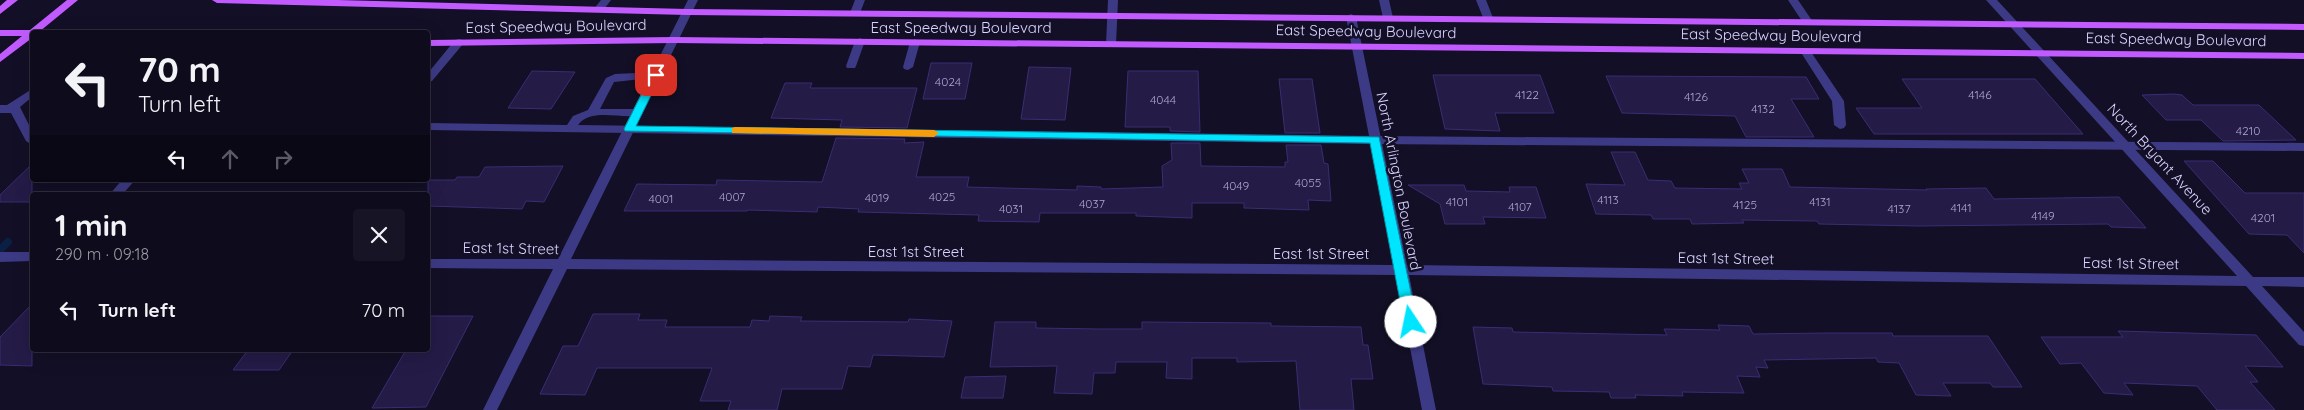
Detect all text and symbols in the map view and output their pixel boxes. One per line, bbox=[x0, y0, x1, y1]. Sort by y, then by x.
street label: East Speedway Boulevard bbox=[465, 15, 647, 37]
street label: East Speedway Boulevard bbox=[870, 18, 1052, 37]
street label: East Speedway Boulevard bbox=[1275, 20, 1457, 42]
street label: East Speedway Boulevard bbox=[1680, 24, 1862, 46]
street label: East Speedway Boulevard bbox=[2085, 28, 2267, 50]
text: 70 m bbox=[138, 47, 221, 91]
icon: left bbox=[55, 50, 120, 115]
pin bbox=[635, 54, 677, 96]
icon: arrive bbox=[642, 61, 670, 89]
house number: 4024 bbox=[935, 74, 961, 89]
house number: 4122 bbox=[1515, 87, 1539, 102]
house number: 4146 bbox=[1968, 87, 1992, 102]
house number: 4126 bbox=[1684, 89, 1708, 104]
text: Turn left bbox=[138, 90, 221, 118]
street label: North Arlington Boulevard bbox=[1372, 90, 1426, 272]
house number: 4044 bbox=[1150, 92, 1176, 107]
street label: North Bryant Avenue bbox=[2103, 99, 2217, 219]
house number: 4132 bbox=[1751, 101, 1775, 116]
house number: 4210 bbox=[2236, 123, 2260, 138]
icon: left bbox=[163, 145, 191, 173]
icon: ahead bbox=[216, 145, 244, 173]
icon: right bbox=[269, 145, 297, 173]
house number: 4055 bbox=[1295, 175, 1321, 190]
house number: 4049 bbox=[1223, 178, 1249, 193]
house number: 4007 bbox=[719, 189, 745, 204]
house number: 4025 bbox=[929, 189, 955, 204]
house number: 4019 bbox=[865, 190, 890, 205]
house number: 4001 bbox=[648, 191, 674, 206]
house number: 4113 bbox=[1597, 192, 1619, 207]
house number: 4101 bbox=[1446, 194, 1468, 209]
house number: 4131 bbox=[1809, 194, 1831, 209]
house number: 4037 bbox=[1079, 196, 1105, 211]
house number: 4125 bbox=[1733, 197, 1757, 212]
house number: 4107 bbox=[1508, 199, 1532, 214]
house number: 4141 bbox=[1950, 200, 1972, 215]
house number: 4031 bbox=[999, 201, 1023, 216]
house number: 4137 bbox=[1887, 201, 1911, 216]
text: 1 min bbox=[55, 206, 128, 244]
house number: 4149 bbox=[2031, 208, 2055, 223]
button: close bbox=[353, 209, 405, 261]
house number: 4201 bbox=[2251, 210, 2275, 225]
street label: East 1st Street bbox=[463, 238, 559, 258]
street label: East 1st Street bbox=[868, 242, 964, 261]
text: 290 m · 09:18 bbox=[55, 244, 149, 264]
street label: East 1st Street bbox=[1273, 244, 1369, 263]
street label: East 1st Street bbox=[1678, 248, 1774, 268]
street label: East 1st Street bbox=[2083, 253, 2179, 273]
position arrow bbox=[1384, 295, 1436, 347]
icon: left bbox=[55, 296, 83, 324]
text: Turn left bbox=[98, 298, 176, 322]
text: 70 m bbox=[361, 298, 405, 322]

